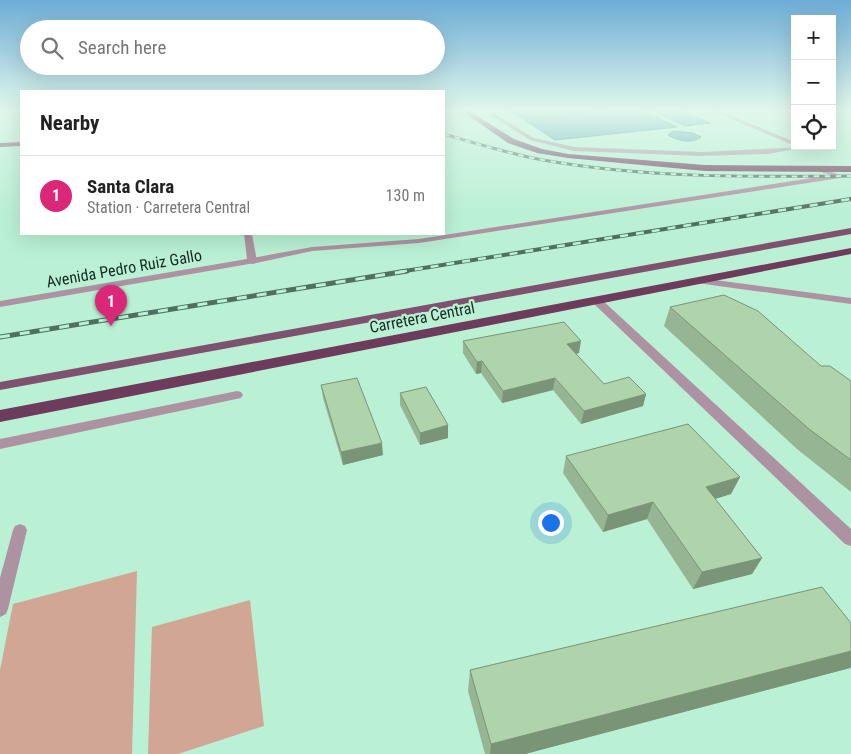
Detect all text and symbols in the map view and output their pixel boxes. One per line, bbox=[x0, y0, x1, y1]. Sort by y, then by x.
map controls bbox=[791, 15, 836, 150]
button: + bbox=[791, 15, 836, 60]
search box bbox=[20, 20, 445, 75]
icon: search bbox=[38, 34, 66, 62]
text: Search here bbox=[78, 36, 166, 59]
button: − bbox=[791, 60, 836, 105]
button: locate bbox=[791, 105, 836, 150]
text: Nearby bbox=[40, 111, 99, 135]
text: Santa Clara bbox=[87, 175, 174, 198]
text: 1 bbox=[52, 186, 60, 205]
text: 130 m bbox=[386, 186, 425, 205]
text: Station · Carretera Central bbox=[87, 198, 250, 217]
street label: Avenida Pedro Ruiz Gallo bbox=[45, 245, 203, 292]
pin: 1 bbox=[95, 285, 127, 326]
street label: Carretera Central bbox=[368, 298, 476, 337]
your location bbox=[538, 510, 564, 536]

